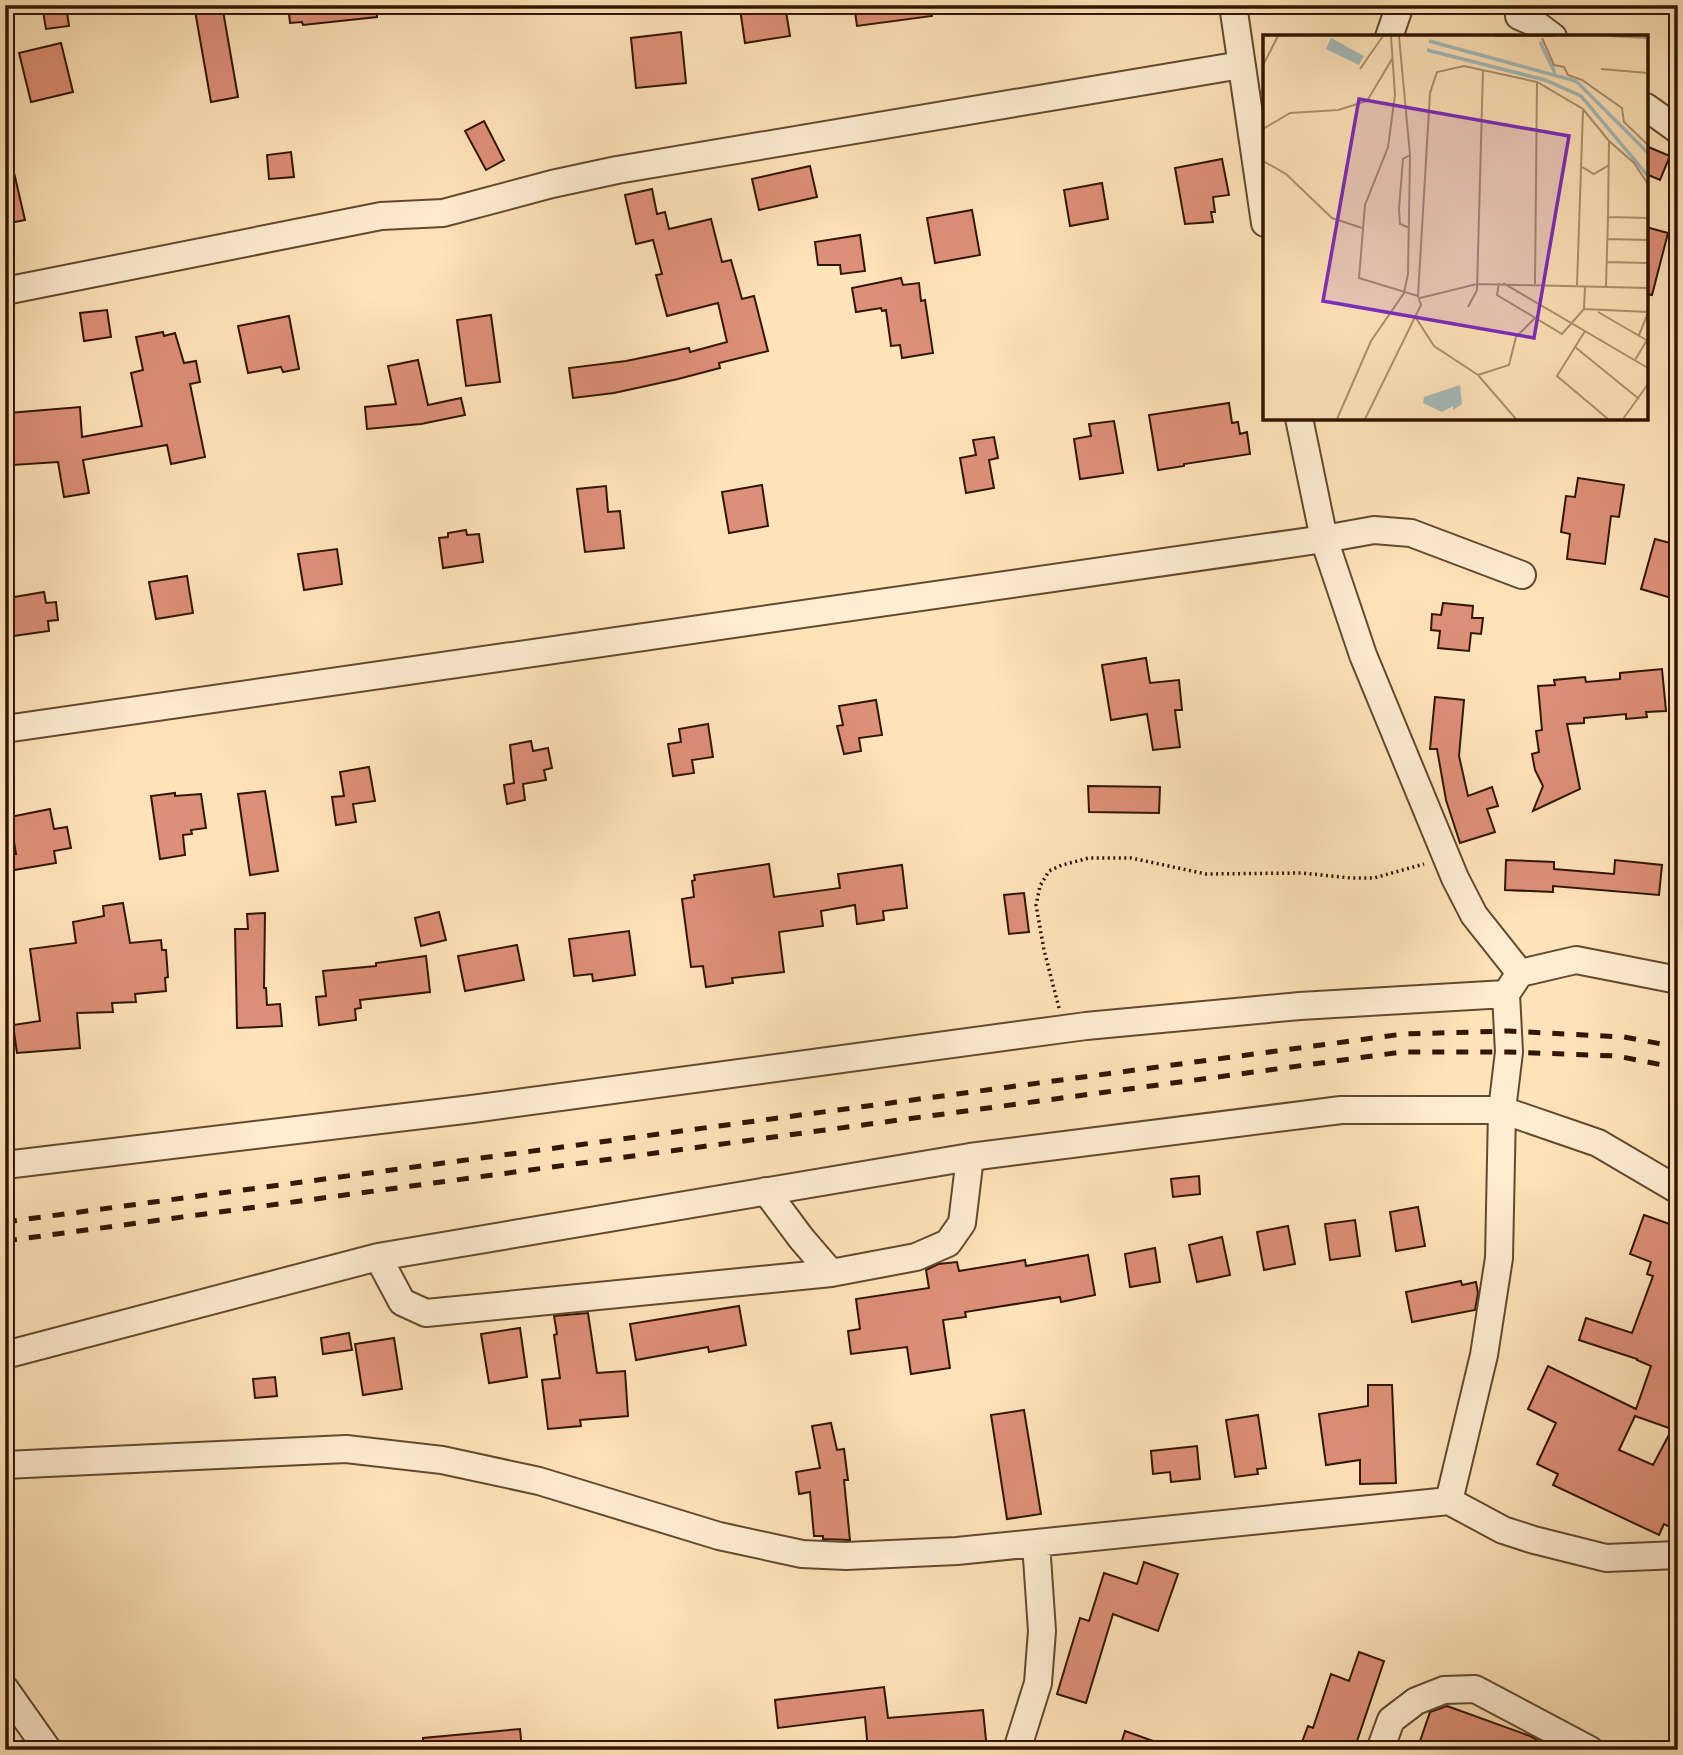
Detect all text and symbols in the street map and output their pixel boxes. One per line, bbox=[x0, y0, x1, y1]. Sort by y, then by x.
inset map bbox=[1263, 35, 1648, 420]

